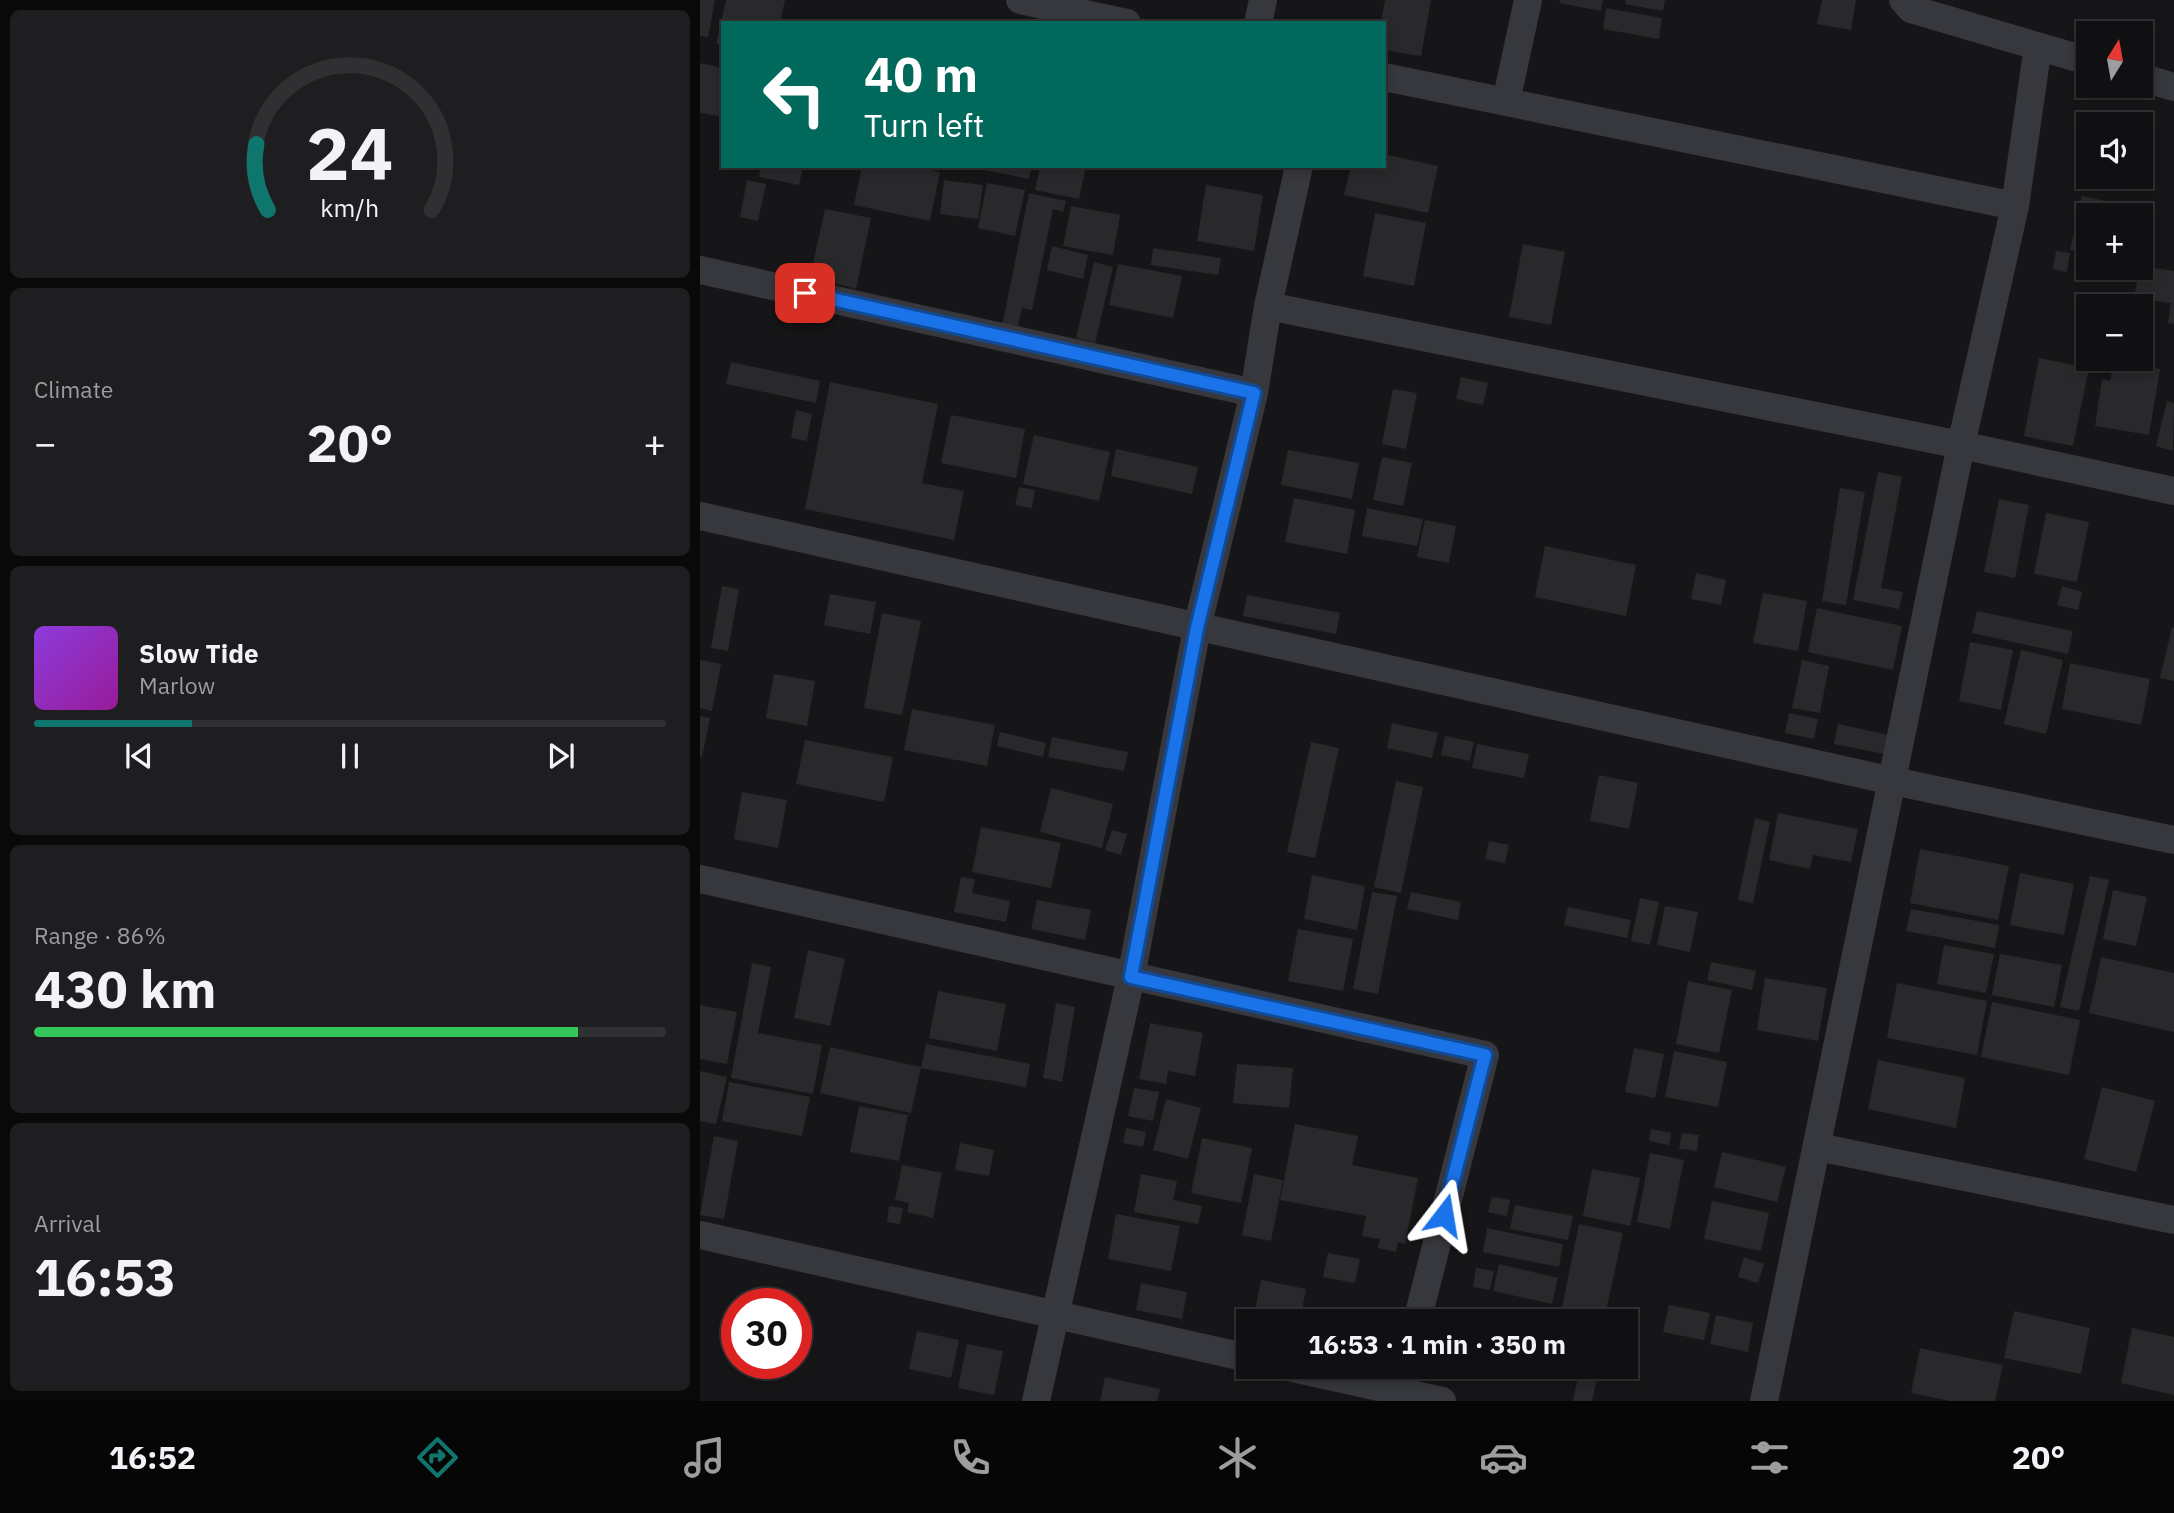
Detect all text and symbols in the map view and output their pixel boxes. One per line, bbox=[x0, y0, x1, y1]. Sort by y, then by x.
north arrow bbox=[2076, 21, 2152, 98]
map controls bbox=[2076, 21, 2153, 371]
text: 40 m bbox=[864, 42, 978, 105]
icon: left bbox=[749, 49, 840, 140]
text: Turn left bbox=[864, 104, 984, 146]
text: 24 bbox=[306, 105, 394, 200]
button: sound bbox=[2076, 112, 2153, 189]
text: km/h bbox=[321, 191, 379, 224]
button: + bbox=[2076, 203, 2153, 280]
pin bbox=[775, 263, 835, 323]
icon: arrive bbox=[786, 274, 824, 312]
button: − bbox=[2076, 294, 2153, 371]
text: Climate bbox=[34, 374, 113, 404]
text: 20° bbox=[307, 409, 393, 476]
text: − bbox=[34, 418, 57, 467]
text: + bbox=[643, 418, 666, 467]
text: Slow Tide bbox=[139, 636, 259, 670]
text: Marlow bbox=[139, 670, 215, 700]
icon: previous bbox=[120, 737, 158, 775]
icon: pause bbox=[331, 737, 369, 775]
icon: next bbox=[542, 737, 580, 775]
text: Range · 86% bbox=[34, 920, 166, 950]
text: 430 km bbox=[34, 955, 216, 1022]
position arrow bbox=[1407, 1178, 1481, 1252]
text: Arrival bbox=[34, 1208, 101, 1238]
text: 16:53 bbox=[34, 1243, 176, 1310]
speed limit sign: 30 bbox=[721, 1288, 812, 1379]
text: 16:53 · 1 min · 350 m bbox=[1308, 1327, 1566, 1361]
icon: directions bbox=[413, 1433, 462, 1482]
icon: music bbox=[680, 1433, 729, 1482]
icon: phone bbox=[946, 1433, 995, 1482]
icon: climate bbox=[1213, 1433, 1262, 1482]
icon: car bbox=[1479, 1433, 1528, 1482]
icon: filters bbox=[1745, 1433, 1794, 1482]
text: 16:52 bbox=[109, 1436, 196, 1478]
text: 20° bbox=[2012, 1436, 2065, 1478]

